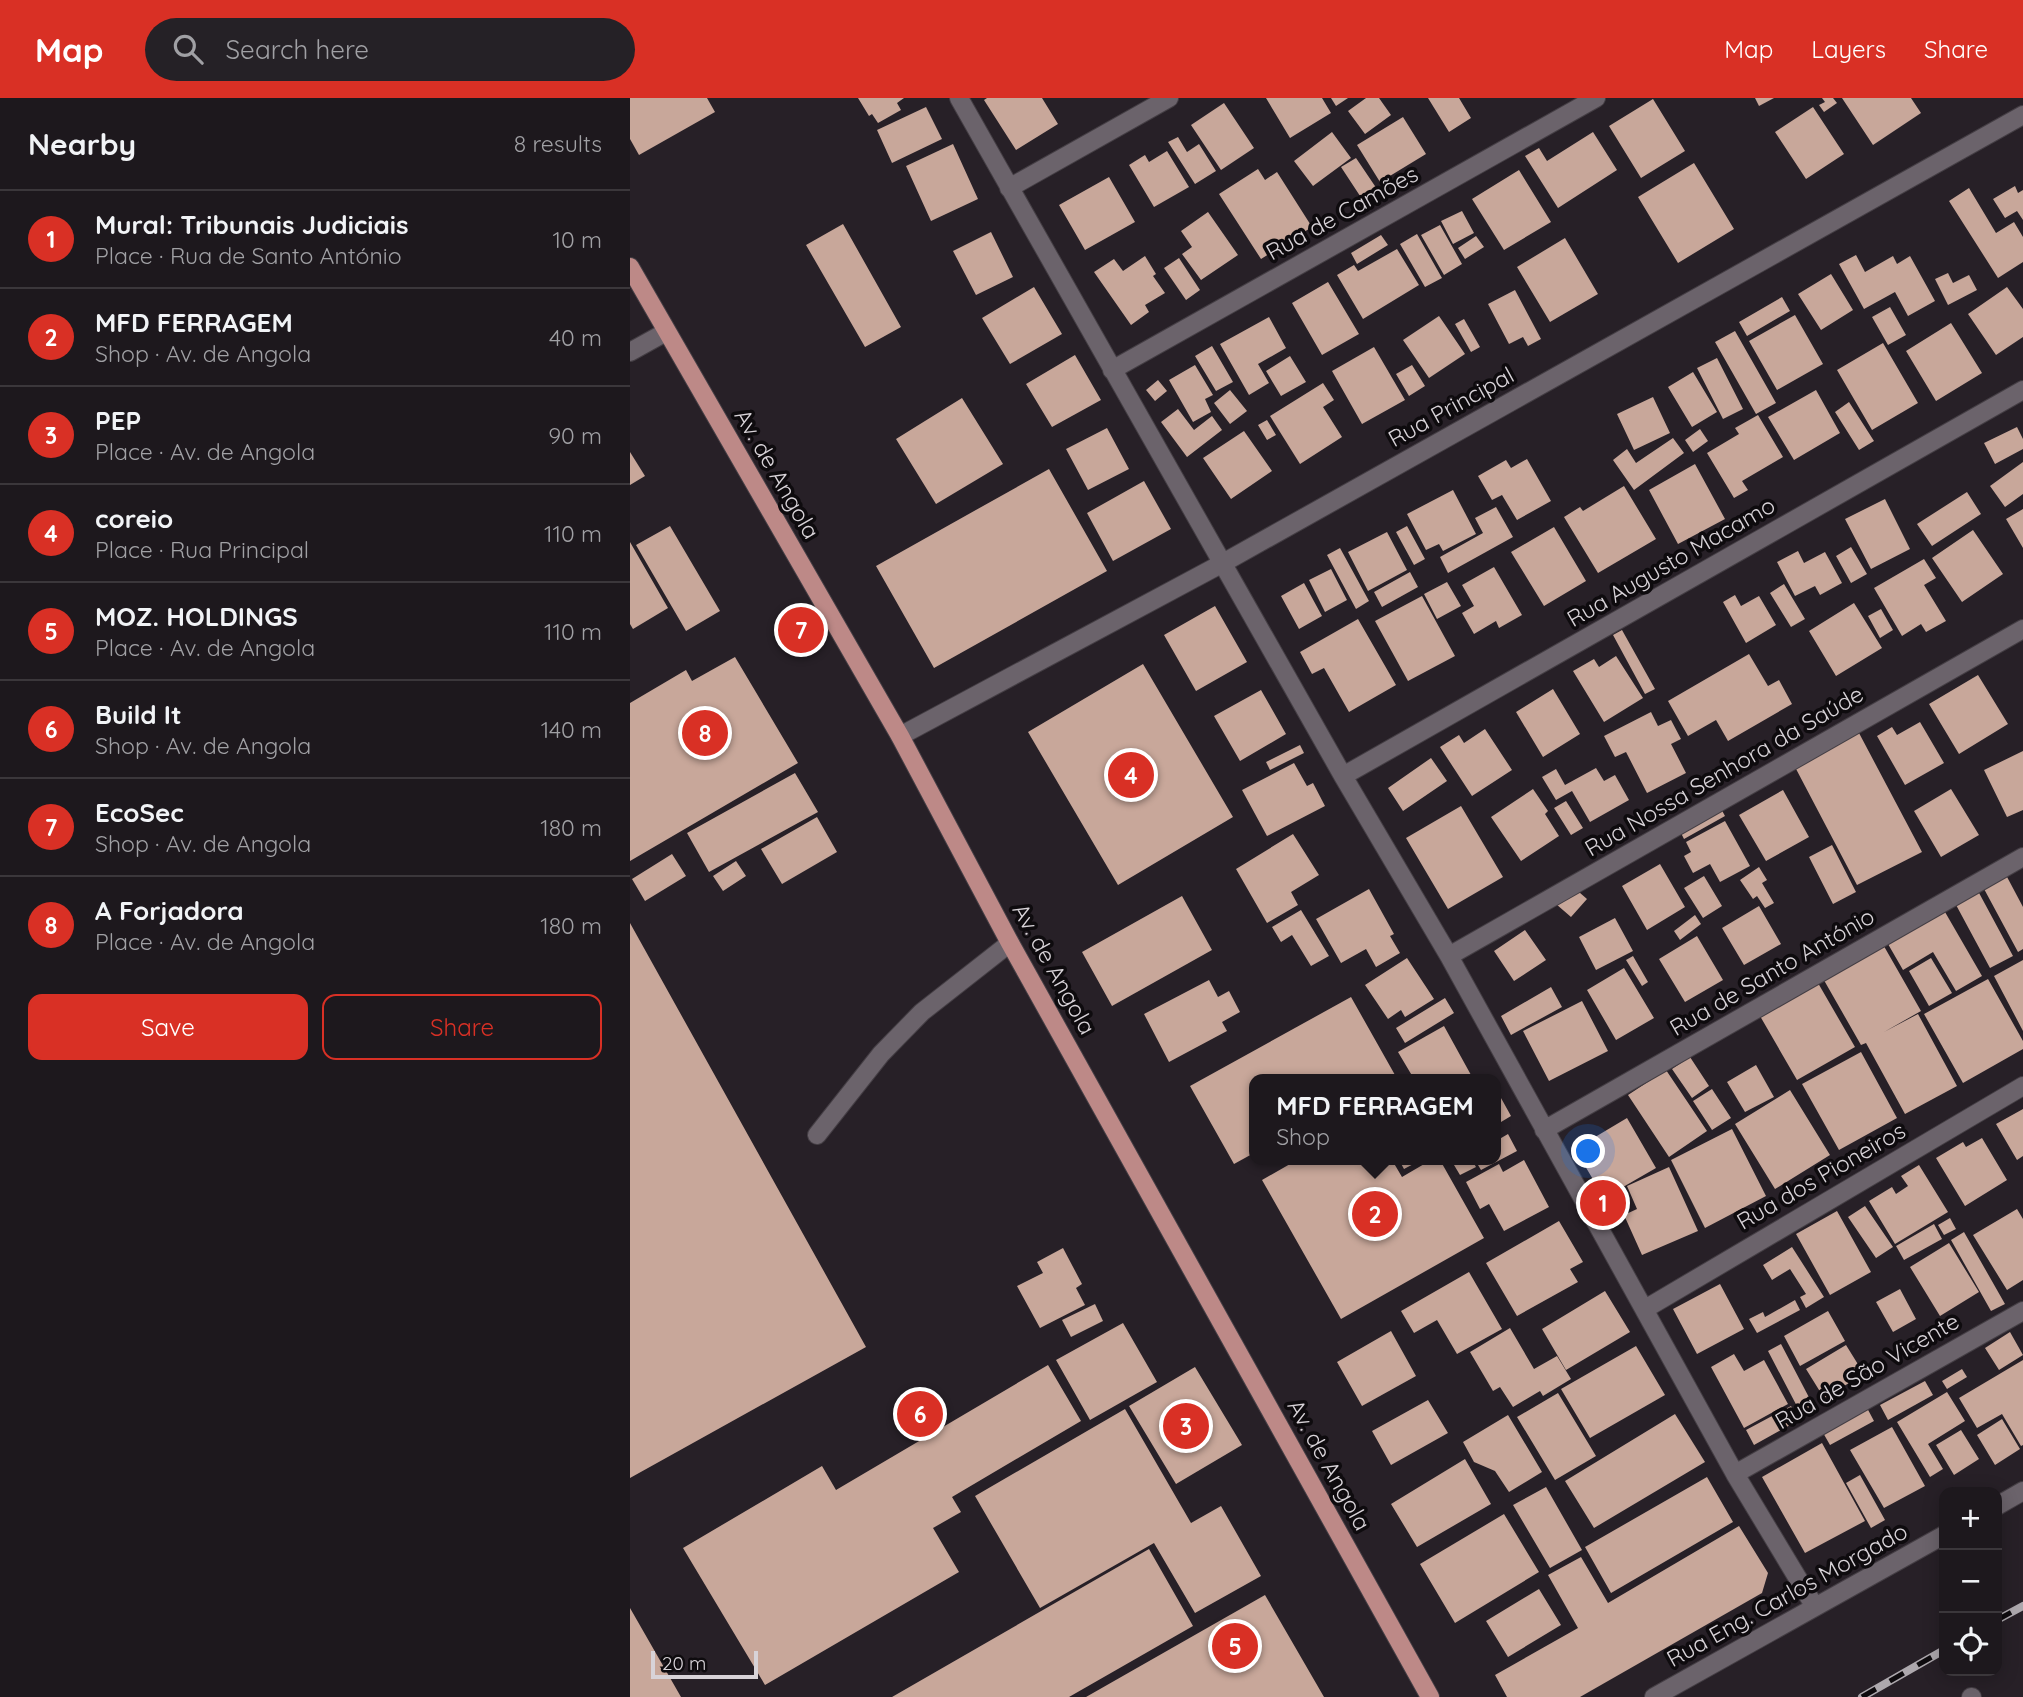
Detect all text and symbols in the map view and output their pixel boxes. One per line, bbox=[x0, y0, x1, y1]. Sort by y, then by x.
search box bbox=[145, 18, 635, 81]
text: Map bbox=[35, 29, 103, 70]
icon: search bbox=[169, 30, 207, 68]
text: Search here bbox=[225, 33, 369, 66]
text: Map bbox=[1724, 34, 1773, 64]
text: Layers bbox=[1811, 34, 1886, 64]
text: Share bbox=[1924, 34, 1988, 64]
text: Nearby bbox=[28, 125, 136, 163]
text: 8 results bbox=[514, 129, 602, 158]
street label: Rua de Camões bbox=[1261, 159, 1423, 266]
text: Mural: Tribunais Judiciais bbox=[95, 208, 408, 241]
text: 1 bbox=[47, 225, 55, 254]
text: 10 m bbox=[553, 225, 602, 254]
text: Place · Rua de Santo António bbox=[95, 241, 402, 270]
text: MFD FERRAGEM bbox=[95, 306, 293, 339]
text: 2 bbox=[44, 323, 58, 352]
text: 40 m bbox=[549, 323, 602, 352]
text: Shop · Av. de Angola bbox=[95, 339, 311, 368]
street label: Rua Principal bbox=[1383, 360, 1519, 453]
text: PEP bbox=[95, 404, 141, 437]
street label: Av. de Angola bbox=[729, 404, 826, 544]
text: 3 bbox=[45, 421, 57, 450]
text: 90 m bbox=[548, 421, 602, 450]
text: Place · Av. de Angola bbox=[95, 437, 315, 466]
street label: Rua Augusto Macamo bbox=[1561, 490, 1780, 633]
text: coreio bbox=[95, 502, 173, 535]
text: 4 bbox=[44, 519, 58, 548]
text: 110 m bbox=[544, 519, 602, 548]
text: Place · Rua Principal bbox=[95, 535, 309, 564]
text: MOZ. HOLDINGS bbox=[95, 600, 298, 633]
pin: 7 bbox=[778, 604, 824, 656]
text: 5 bbox=[44, 617, 58, 646]
text: 110 m bbox=[544, 617, 602, 646]
text: Place · Av. de Angola bbox=[95, 633, 315, 662]
street label: Rua Nossa Senhora da Saúde bbox=[1579, 679, 1868, 862]
text: Build It bbox=[95, 698, 182, 731]
pin: 8 bbox=[682, 707, 728, 759]
text: 6 bbox=[45, 715, 57, 744]
text: 140 m bbox=[541, 715, 602, 744]
text: Shop · Av. de Angola bbox=[95, 731, 311, 760]
pin: 4 bbox=[1108, 749, 1154, 801]
text: EcoSec bbox=[95, 796, 184, 829]
text: 7 bbox=[45, 813, 57, 842]
text: 180 m bbox=[540, 813, 602, 842]
text: Shop · Av. de Angola bbox=[95, 829, 311, 858]
text: A Forjadora bbox=[95, 894, 244, 927]
street label: Av. de Angola bbox=[1007, 898, 1102, 1039]
street label: Rua de Santo António bbox=[1664, 901, 1879, 1042]
text: 8 bbox=[45, 911, 57, 940]
text: 180 m bbox=[540, 911, 602, 940]
text: Place · Av. de Angola bbox=[95, 927, 315, 956]
button: Save bbox=[28, 994, 308, 1060]
button: Share bbox=[322, 994, 602, 1060]
popup bbox=[1249, 1074, 1501, 1165]
text: MFD FERRAGEM bbox=[1276, 1089, 1474, 1122]
street label: Rua dos Pioneiros bbox=[1731, 1115, 1910, 1236]
text: Shop bbox=[1276, 1122, 1330, 1151]
your location bbox=[1571, 1134, 1605, 1168]
pin: 1 bbox=[1580, 1177, 1626, 1229]
pin: 2 bbox=[1352, 1188, 1398, 1240]
street label: Rua de São Vicente bbox=[1770, 1306, 1964, 1435]
pin: 6 bbox=[897, 1388, 943, 1440]
street label: Av. de Angola bbox=[1282, 1394, 1377, 1535]
pin: 3 bbox=[1163, 1400, 1209, 1452]
map controls bbox=[1939, 1487, 2002, 1676]
button: + bbox=[1939, 1487, 2002, 1550]
street label: Rua Eng. Carlos Morgado bbox=[1661, 1516, 1912, 1673]
button: − bbox=[1939, 1550, 2002, 1613]
button: locate bbox=[1939, 1613, 2002, 1676]
pin: 5 bbox=[1212, 1620, 1258, 1672]
scale bar bbox=[651, 1648, 758, 1680]
text: 20 m bbox=[662, 1651, 706, 1675]

